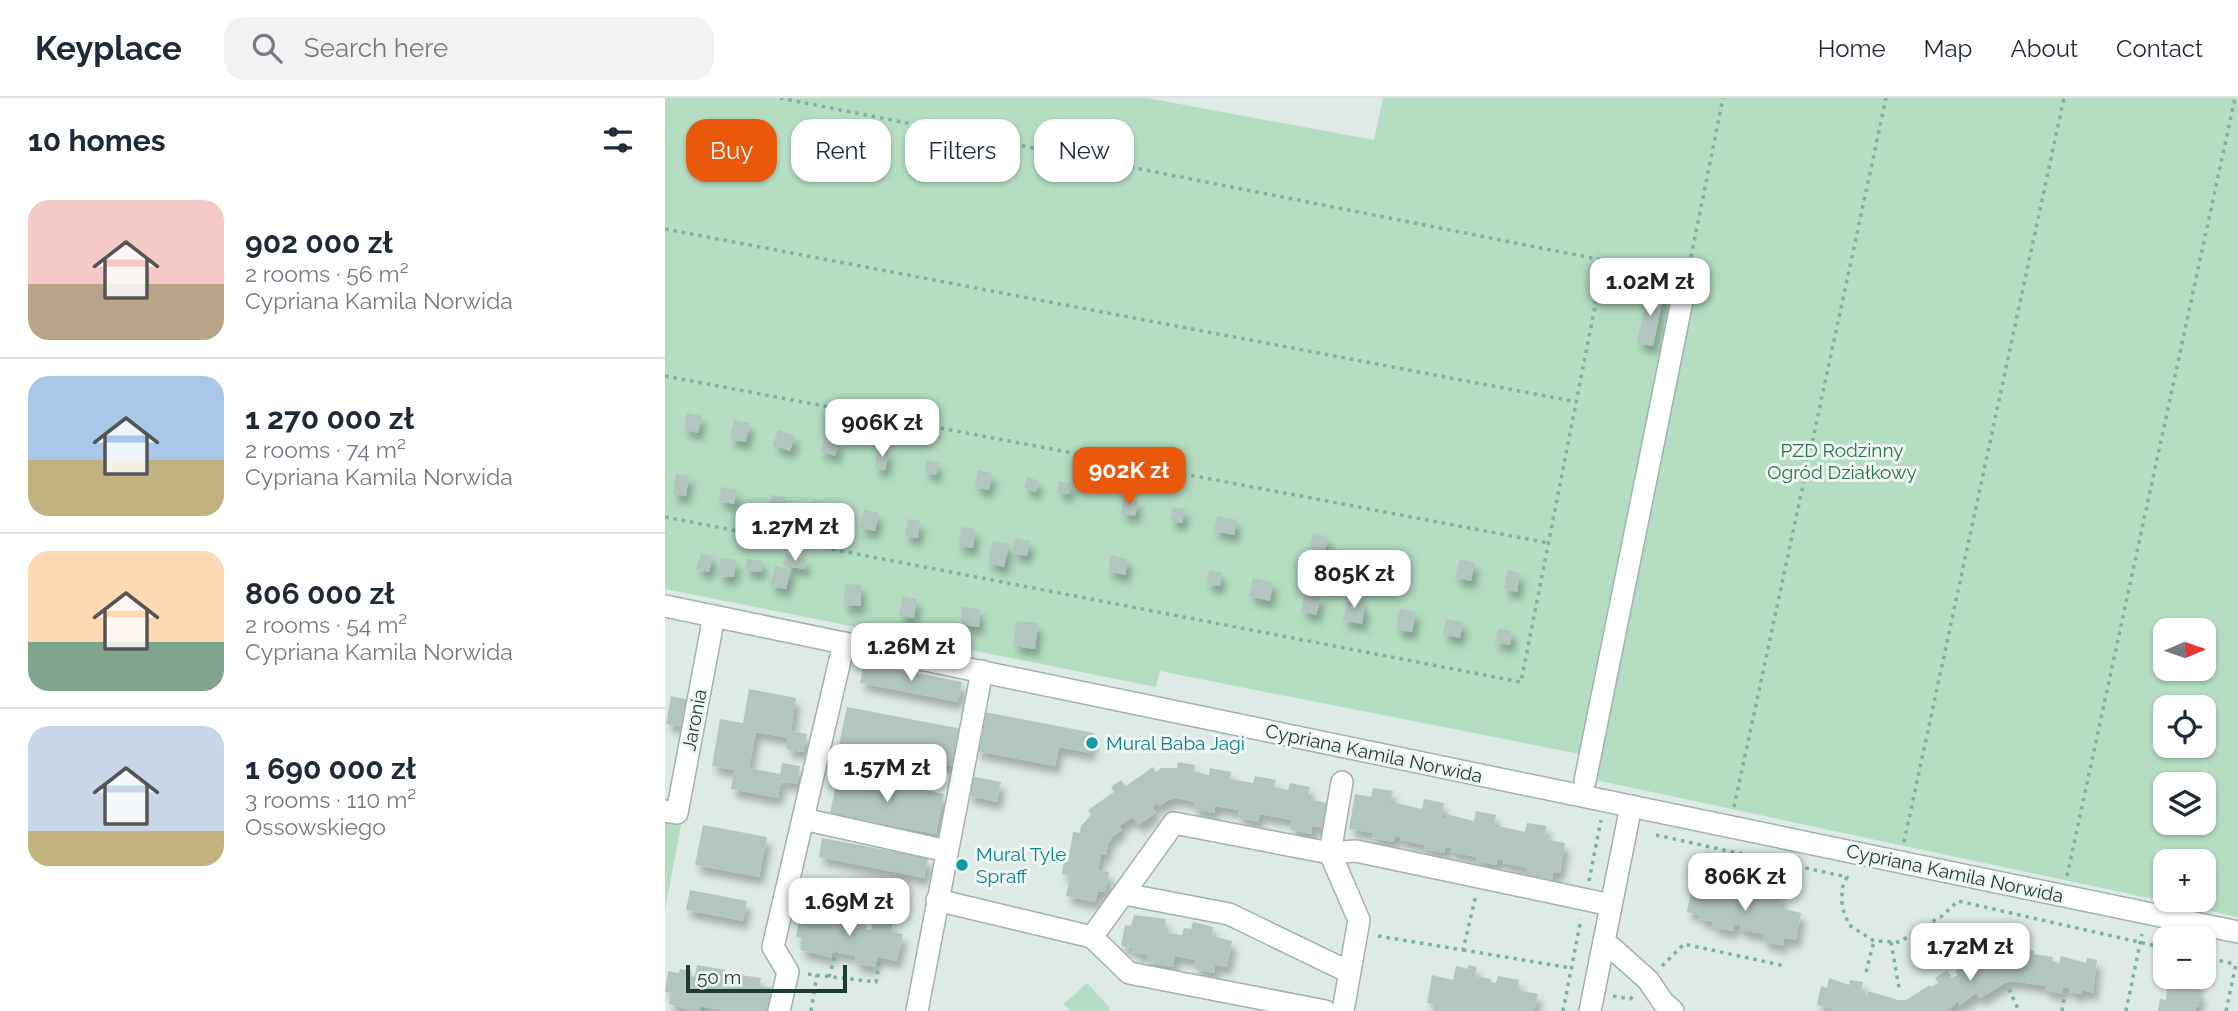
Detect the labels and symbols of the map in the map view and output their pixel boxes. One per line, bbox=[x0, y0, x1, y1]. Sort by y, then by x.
pin: 1.02M zł bbox=[1578, 258, 1722, 318]
pin: 906K zł bbox=[817, 400, 947, 459]
park label: PZD Rodzinny Ogród Działkowy bbox=[1767, 439, 1917, 483]
pin: 902K zł bbox=[1064, 448, 1194, 507]
pin: 1.27M zł bbox=[723, 504, 867, 563]
pin: 805K zł bbox=[1289, 550, 1419, 610]
north arrow bbox=[2153, 618, 2215, 681]
pin: 1.26M zł bbox=[839, 624, 983, 683]
street label: Jaronia bbox=[677, 687, 711, 753]
street label: Cypriana Kamila Norwida bbox=[1263, 719, 1485, 787]
place label: Mural Baba Jagi bbox=[1106, 732, 1245, 754]
marker: Mural Baba Jagi bbox=[1084, 735, 1100, 751]
pin: 1.57M zł bbox=[815, 744, 959, 804]
street label: Cypriana Kamila Norwida bbox=[1844, 839, 2066, 907]
place label: Mural Tyle Spraff bbox=[976, 843, 1066, 887]
pin: 806K zł bbox=[1680, 854, 1810, 913]
marker: Mural Tyle Spraff bbox=[954, 857, 970, 873]
pin: 1.69M zł bbox=[777, 878, 921, 938]
pin: 1.72M zł bbox=[1898, 924, 2042, 983]
scale bar bbox=[686, 962, 847, 994]

